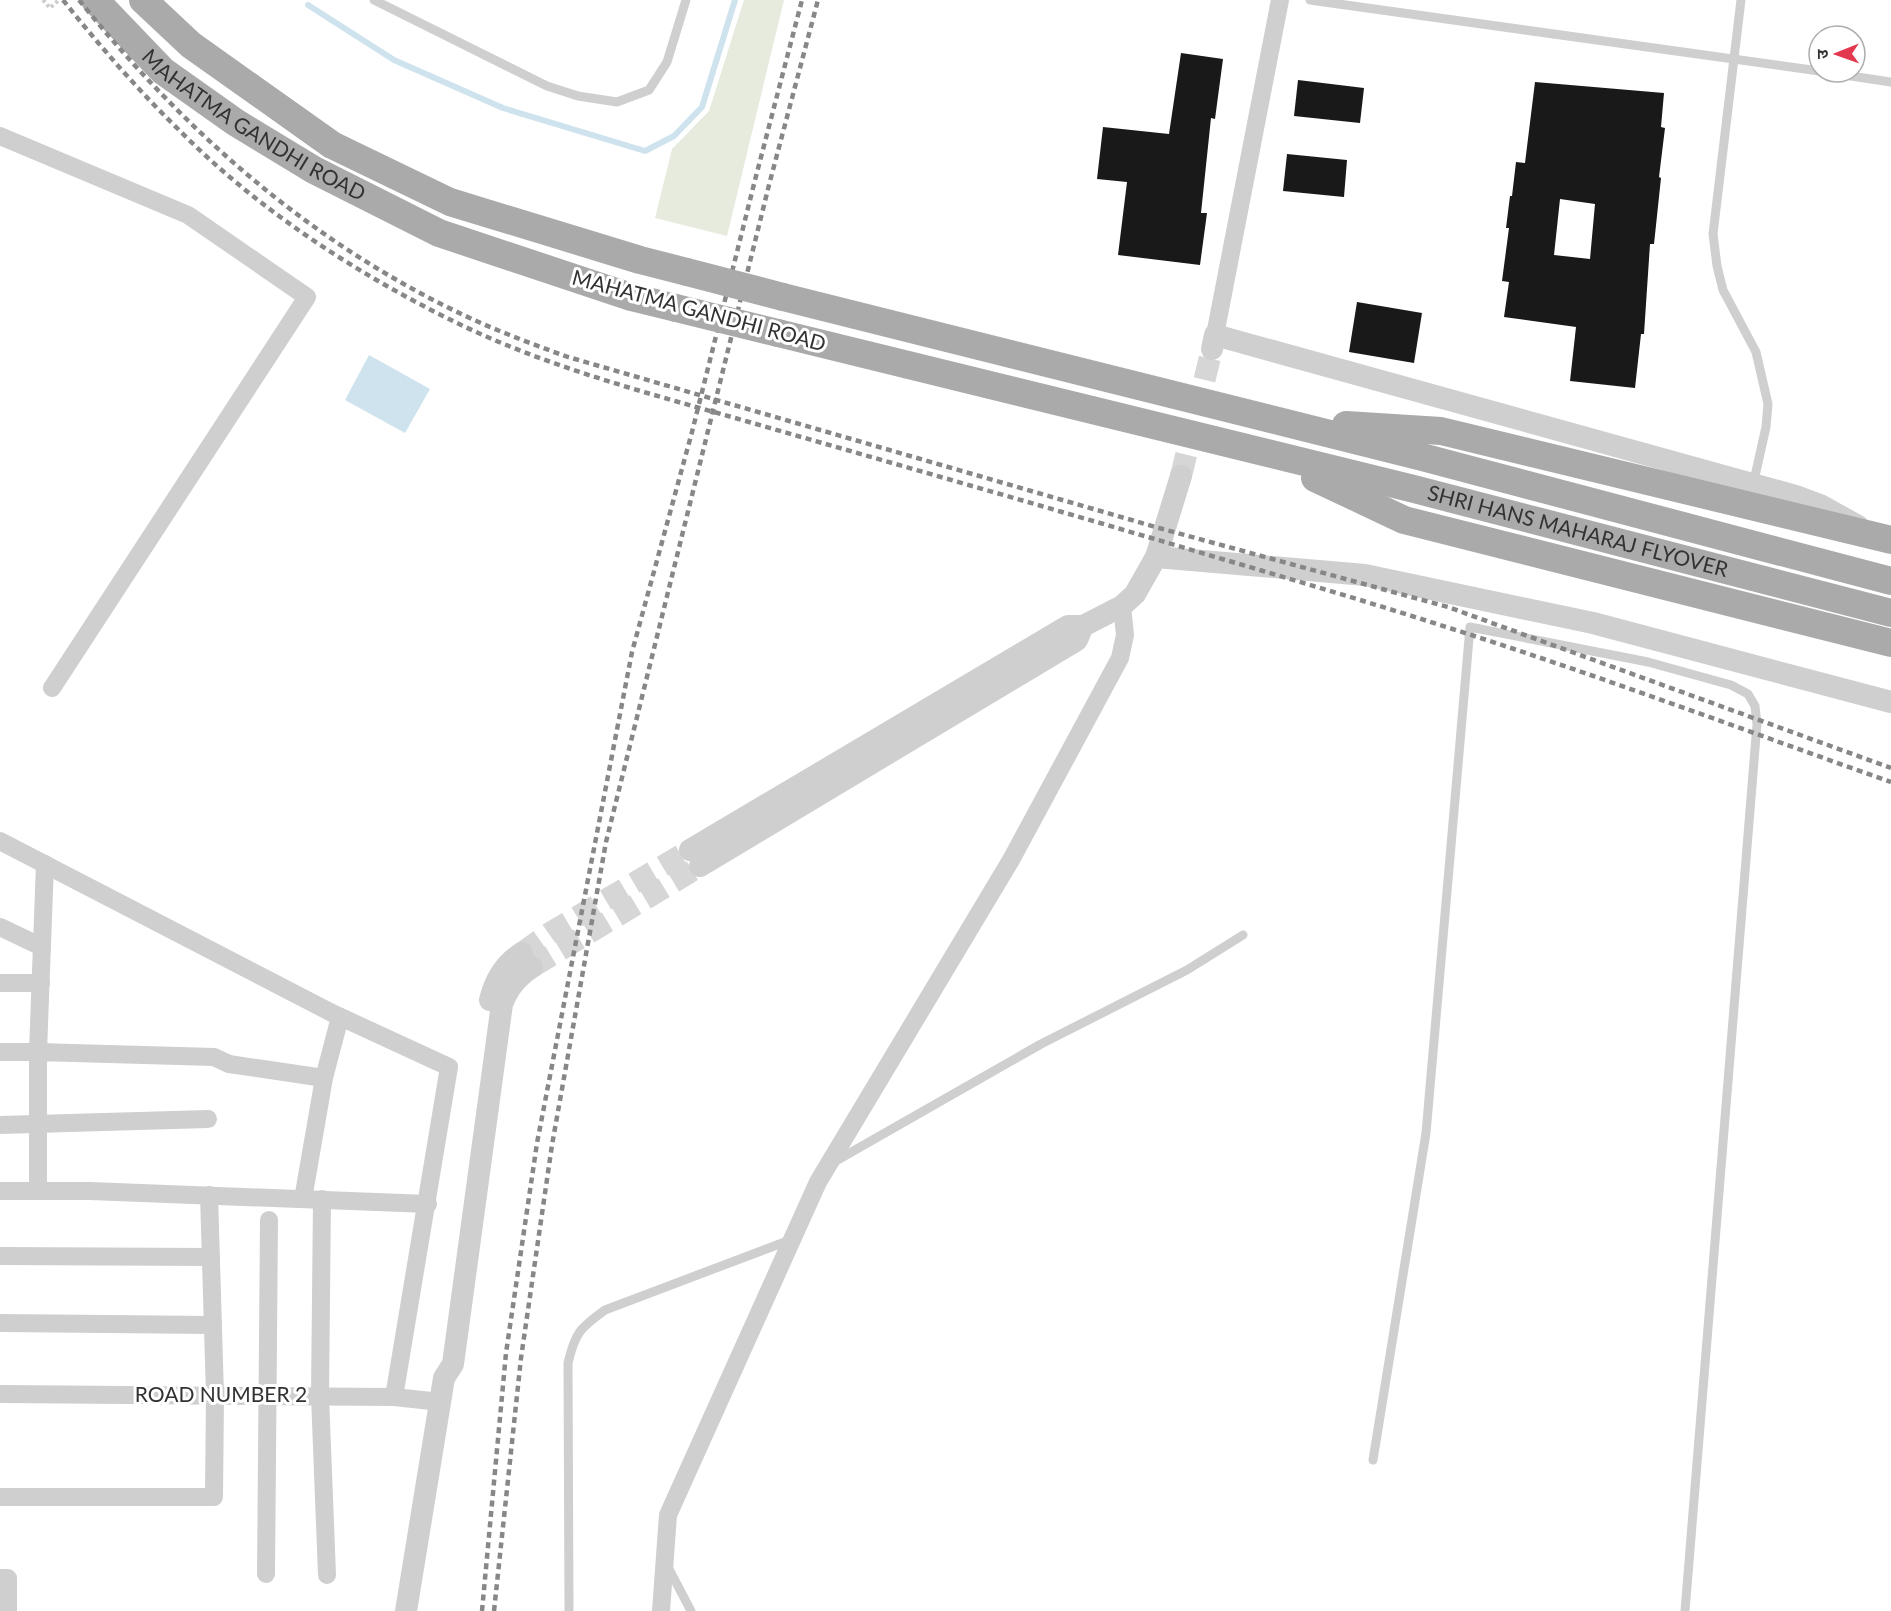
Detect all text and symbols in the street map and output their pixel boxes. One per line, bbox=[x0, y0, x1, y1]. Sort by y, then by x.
north arrow bbox=[1807, 24, 1867, 84]
street label: MAHATMA GANDHI ROAD bbox=[138, 43, 370, 205]
text: उ bbox=[1812, 49, 1831, 59]
street label: MAHATMA GANDHI ROAD bbox=[570, 264, 829, 355]
street label: SHRI HANS MAHARAJ FLYOVER bbox=[1425, 479, 1732, 581]
street label: ROAD NUMBER 2 bbox=[135, 1381, 307, 1406]

